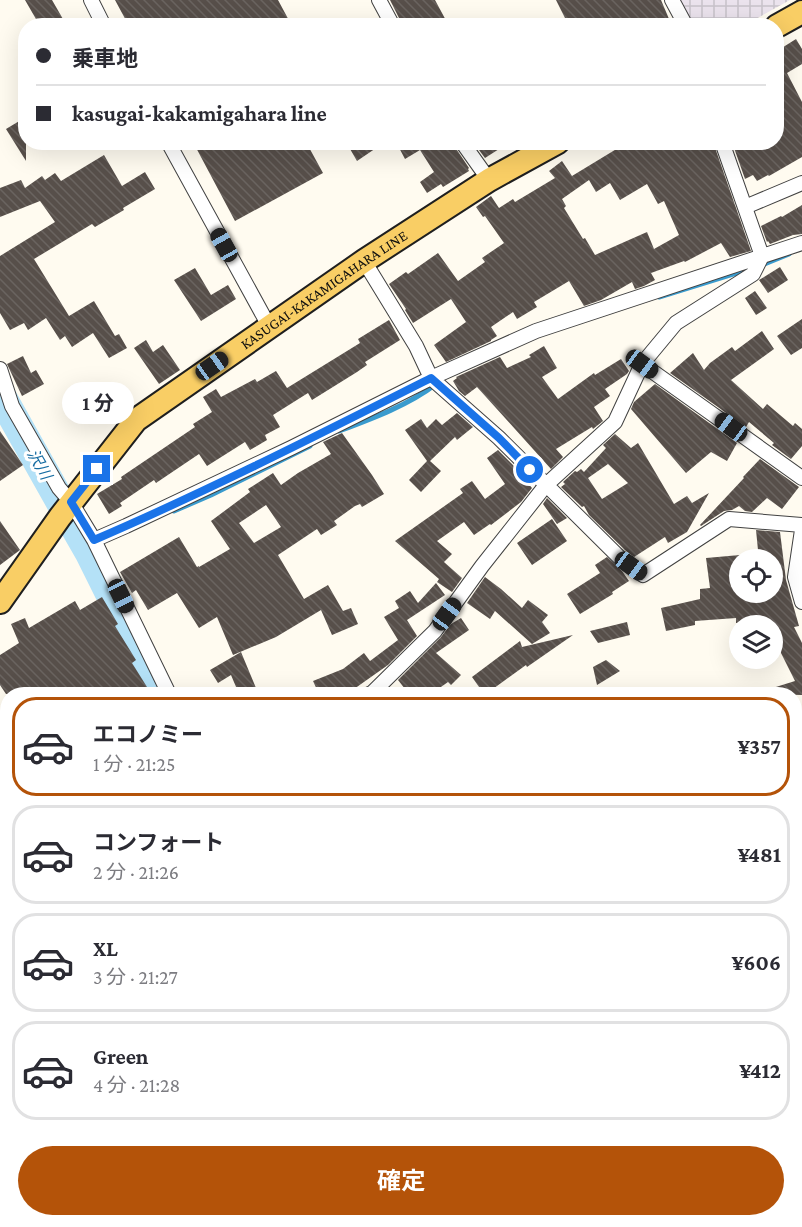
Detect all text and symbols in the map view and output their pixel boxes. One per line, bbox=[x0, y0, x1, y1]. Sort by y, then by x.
text: 乗車地 bbox=[72, 46, 138, 71]
text: kasugai-kakamigahara line bbox=[72, 101, 327, 126]
car bbox=[207, 225, 241, 265]
street label: KASUGAI-KAKAMIGAHARA LINE bbox=[238, 227, 410, 352]
car bbox=[622, 346, 662, 382]
car bbox=[192, 348, 232, 384]
callout: 1 分 bbox=[61, 382, 133, 424]
text: 1 分 bbox=[82, 392, 114, 414]
car bbox=[711, 409, 751, 445]
water label: 沢川 bbox=[24, 446, 56, 484]
route end bbox=[83, 455, 110, 482]
route start bbox=[516, 456, 543, 483]
car bbox=[611, 548, 651, 584]
map controls bbox=[729, 549, 783, 669]
button: locate bbox=[729, 549, 783, 603]
car bbox=[105, 576, 137, 616]
car bbox=[429, 594, 465, 634]
button: layers bbox=[729, 615, 783, 669]
icon: car bbox=[21, 720, 75, 774]
text: エコノミー bbox=[93, 722, 203, 747]
text: ¥357 bbox=[737, 734, 781, 759]
text: 1 分 · 21:25 bbox=[93, 753, 175, 775]
icon: car bbox=[21, 828, 75, 882]
text: コンフォート bbox=[93, 830, 224, 855]
text: ¥481 bbox=[738, 842, 781, 867]
text: 2 分 · 21:26 bbox=[93, 861, 179, 883]
icon: car bbox=[21, 936, 75, 990]
text: XL bbox=[93, 936, 118, 961]
text: ¥606 bbox=[732, 950, 781, 975]
text: 3 分 · 21:27 bbox=[93, 966, 178, 988]
icon: car bbox=[21, 1044, 75, 1098]
text: Green bbox=[93, 1044, 149, 1069]
text: ¥412 bbox=[739, 1058, 781, 1083]
text: 4 分 · 21:28 bbox=[93, 1074, 180, 1096]
button: 確定 bbox=[18, 1146, 784, 1215]

